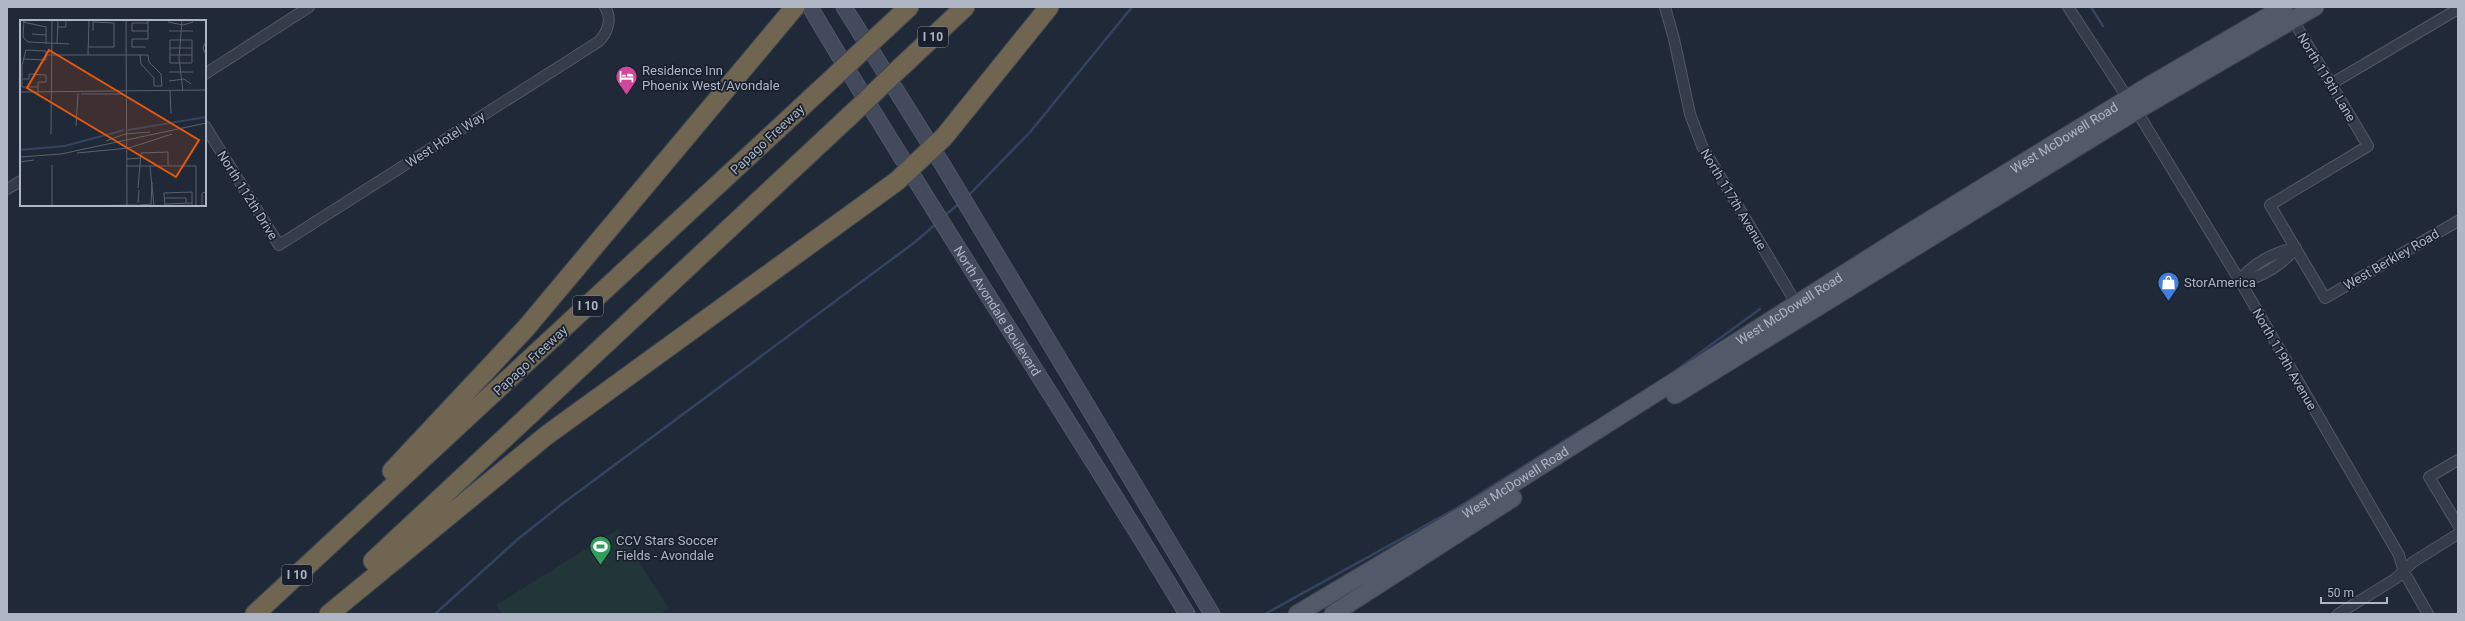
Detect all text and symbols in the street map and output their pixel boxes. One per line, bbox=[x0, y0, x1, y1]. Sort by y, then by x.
inset map bbox=[20, 20, 206, 206]
road number: I 10 bbox=[918, 27, 948, 47]
street label: North 119th Lane bbox=[2294, 30, 2359, 124]
place label: Residence Inn Phoenix West/Avondale bbox=[642, 63, 780, 93]
hotel icon: Residence Inn Phoenix West/Avondale bbox=[613, 64, 639, 97]
street label: West McDowell Road bbox=[2008, 99, 2120, 176]
street label: Papago Freeway bbox=[727, 101, 807, 177]
street label: West Hotel Way bbox=[403, 108, 488, 171]
street label: North 117th Avenue bbox=[1697, 146, 1770, 253]
street label: North 112th Drive bbox=[214, 148, 281, 242]
street label: West Berkley Road bbox=[2341, 226, 2442, 293]
street label: North Avondale Boulevard bbox=[951, 243, 1044, 379]
shop icon: StorAmerica bbox=[2156, 269, 2182, 302]
street label: West McDowell Road bbox=[1733, 270, 1845, 348]
place label: StorAmerica bbox=[2184, 275, 2256, 290]
road number: I 10 bbox=[573, 296, 603, 316]
street label: North 119th Avenue bbox=[2249, 306, 2320, 413]
street label: Papago Freeway bbox=[490, 322, 570, 398]
street label: West McDowell Road bbox=[1460, 443, 1571, 522]
place label: CCV Stars Soccer Fields - Avondale bbox=[616, 533, 718, 563]
sports icon: CCV Stars Soccer Fields - Avondale bbox=[587, 534, 613, 567]
road number: I 10 bbox=[282, 565, 312, 585]
scale bar bbox=[2321, 579, 2387, 605]
text: 50 m bbox=[2327, 586, 2354, 600]

